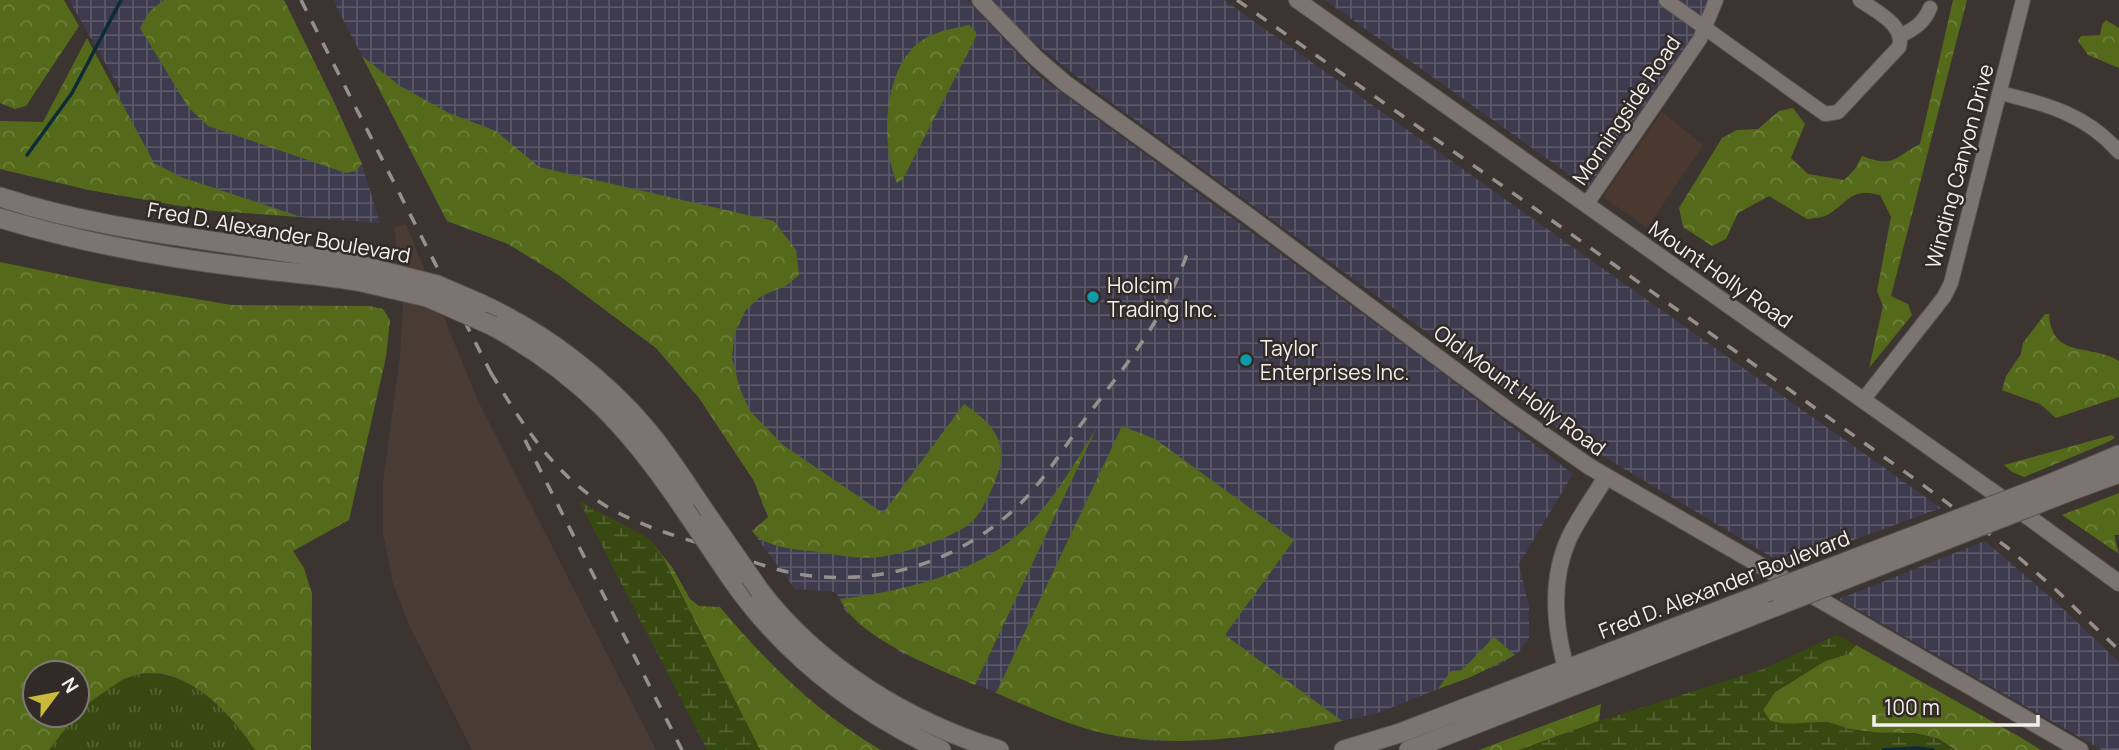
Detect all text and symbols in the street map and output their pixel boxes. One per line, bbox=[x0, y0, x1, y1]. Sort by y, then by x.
street label: Morningside Road bbox=[1566, 30, 1686, 190]
street label: Winding Canyon Drive bbox=[1918, 61, 2000, 271]
street label: Fred D. Alexander Boulevard bbox=[145, 195, 413, 269]
street label: Mount Holly Road bbox=[1644, 214, 1798, 334]
place label: Holcim Trading Inc. bbox=[1107, 271, 1218, 323]
marker: Holcim Trading Inc. bbox=[1085, 289, 1101, 305]
street label: Old Mount Holly Road bbox=[1428, 318, 1612, 462]
place label: Taylor Enterprises Inc. bbox=[1260, 334, 1410, 386]
marker: Taylor Enterprises Inc. bbox=[1238, 352, 1254, 368]
street label: Fred D. Alexander Boulevard bbox=[1594, 523, 1854, 645]
north arrow bbox=[21, 659, 91, 729]
text: N bbox=[56, 672, 85, 698]
scale bar bbox=[1874, 684, 2038, 728]
text: 100 m bbox=[1884, 693, 1940, 721]

